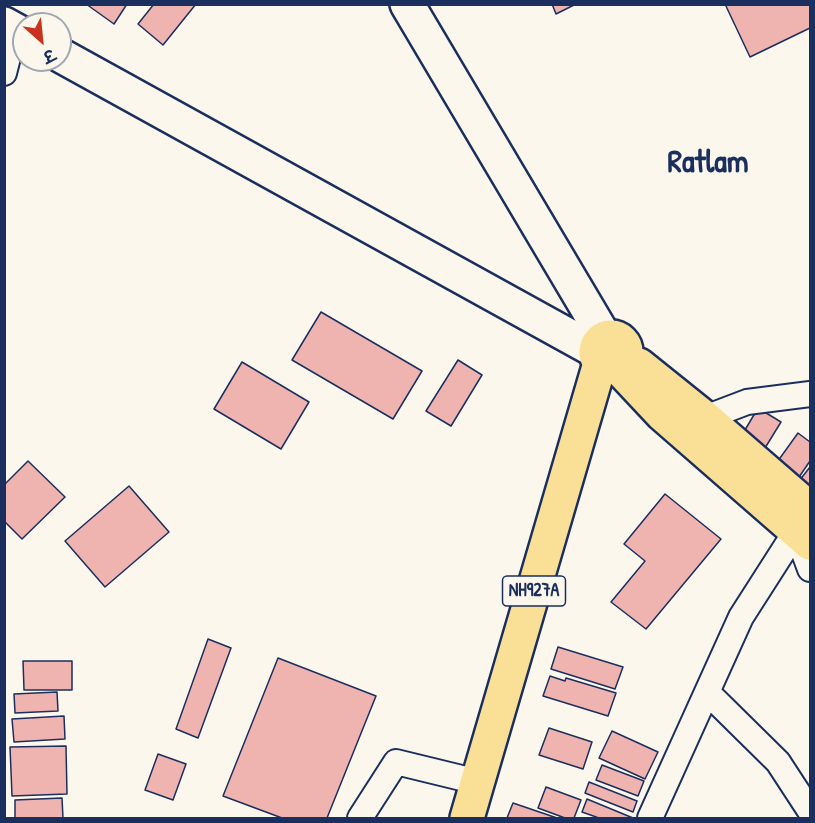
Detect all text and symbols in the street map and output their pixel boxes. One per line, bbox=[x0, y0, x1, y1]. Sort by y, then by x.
north arrow bbox=[12, 12, 72, 72]
text: उ bbox=[40, 44, 59, 68]
district label: Ratlam bbox=[668, 144, 748, 182]
road number: NH927A bbox=[502, 576, 566, 606]

